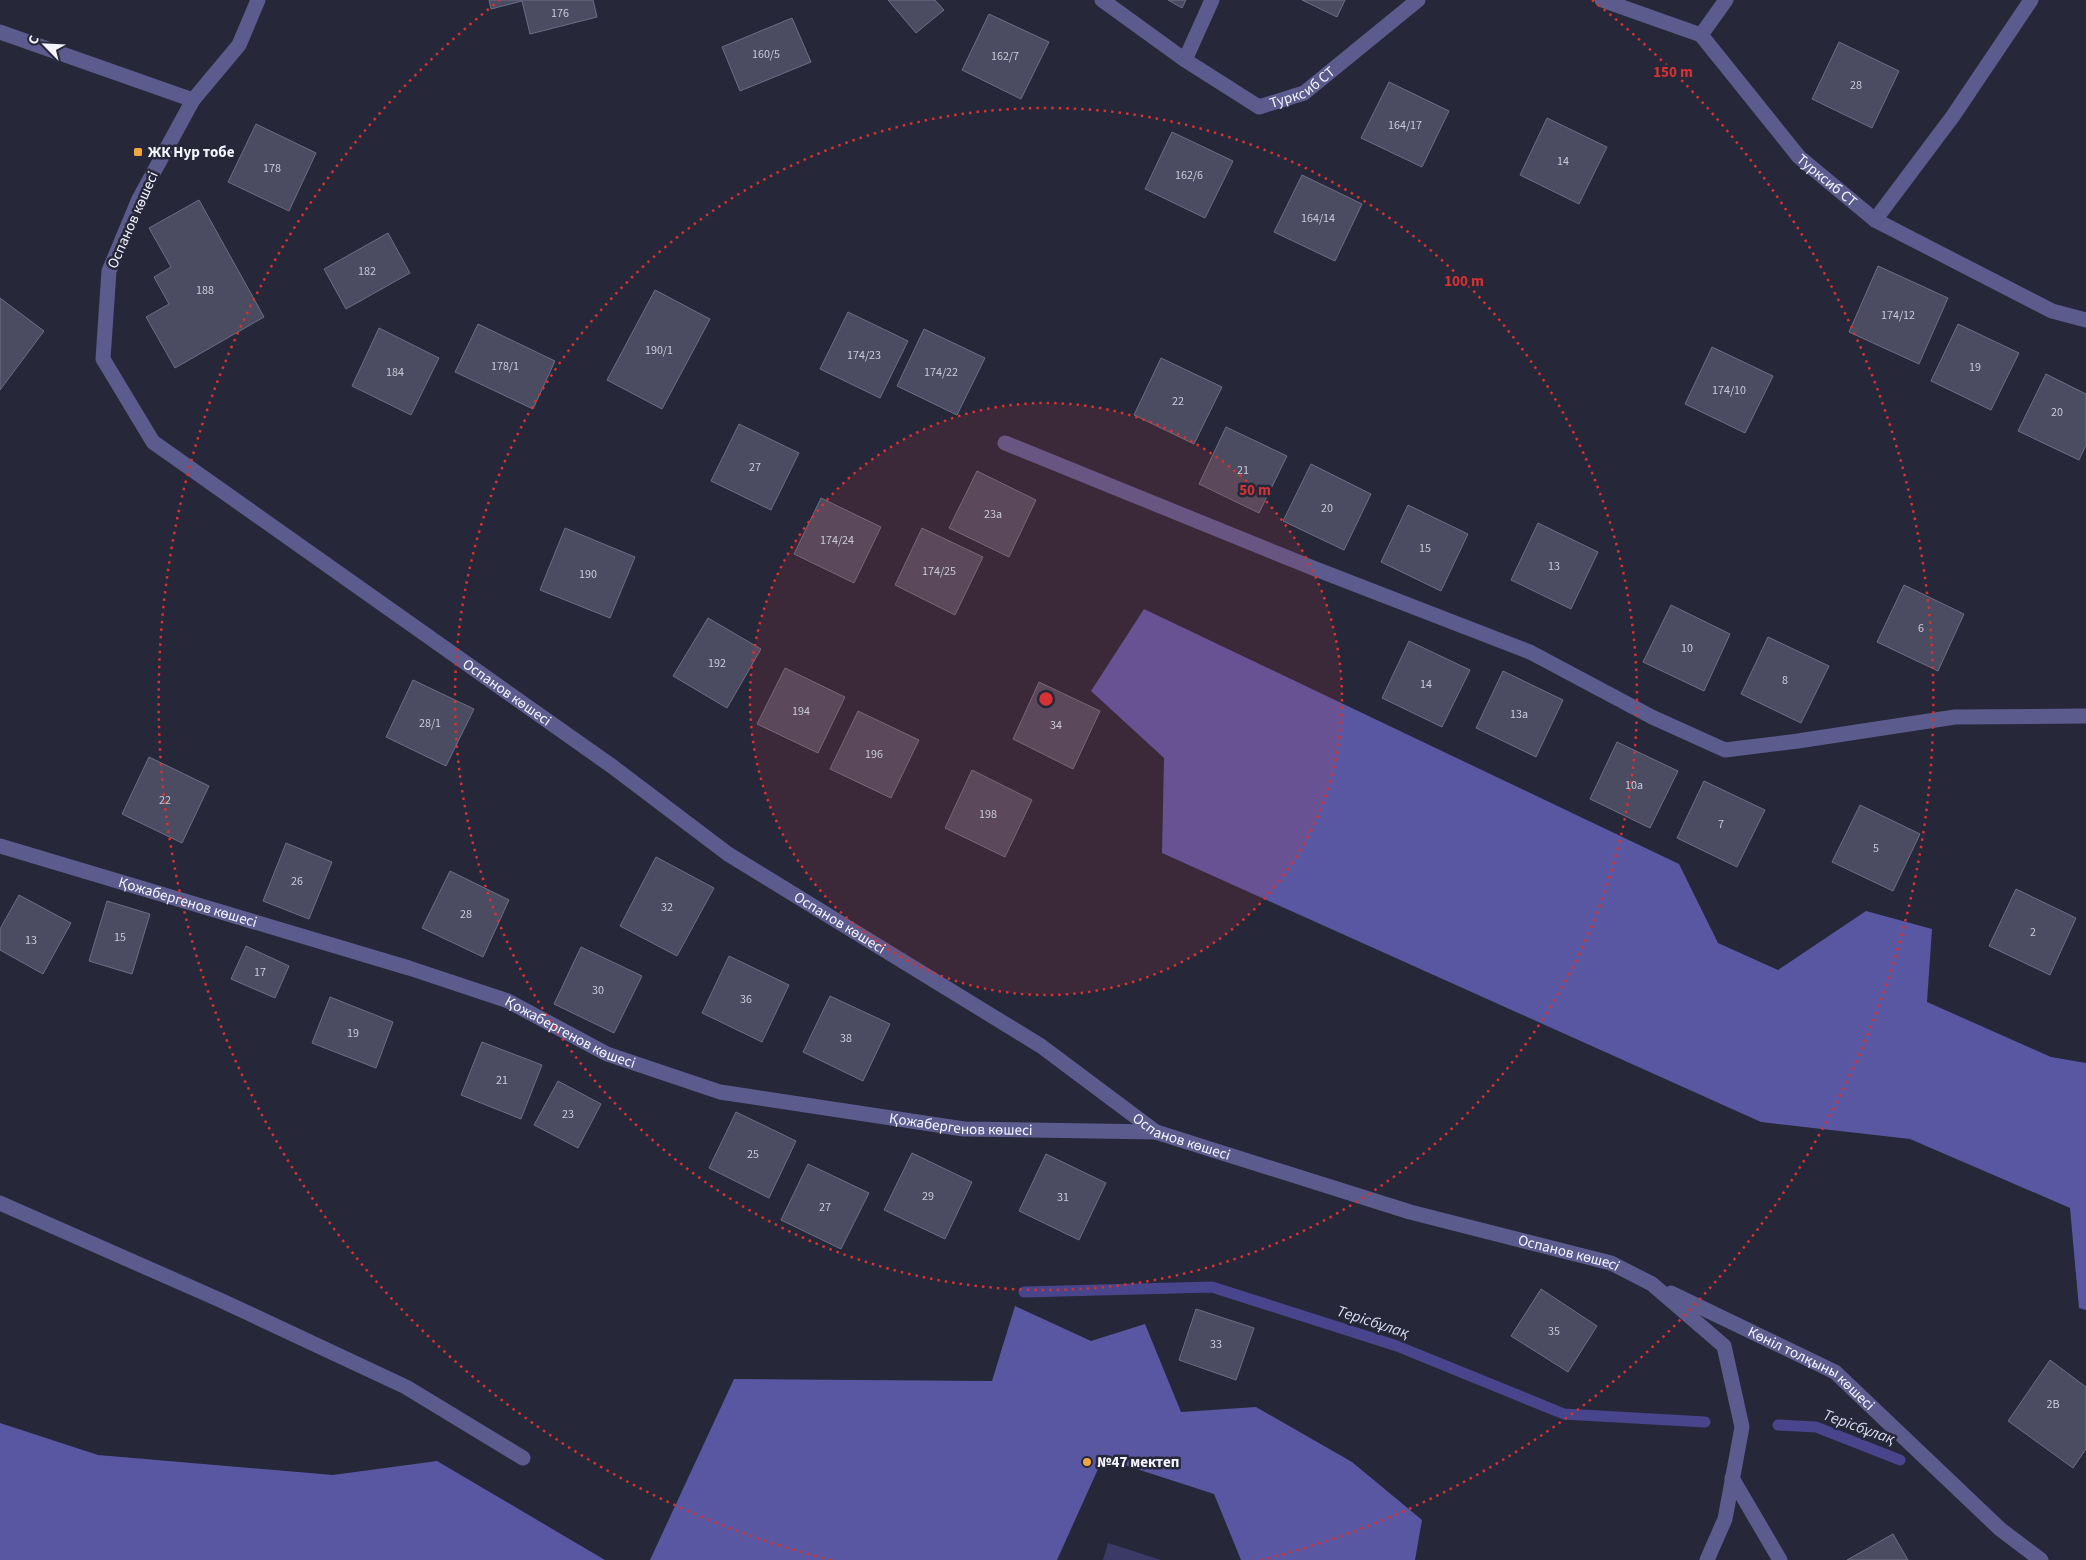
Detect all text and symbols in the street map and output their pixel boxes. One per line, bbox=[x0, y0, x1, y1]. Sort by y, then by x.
house number: 176 bbox=[551, 5, 569, 22]
north arrow bbox=[20, 20, 70, 70]
text: С bbox=[23, 32, 45, 48]
house number: 160/5 bbox=[752, 46, 780, 63]
house number: 162/7 bbox=[991, 48, 1019, 65]
street label: Турксиб СТ bbox=[1267, 61, 1340, 114]
text: 150 m bbox=[1653, 62, 1693, 83]
house number: 28 bbox=[1850, 77, 1862, 94]
house number: 164/17 bbox=[1388, 117, 1422, 134]
place label: ЖК Нур тобе bbox=[148, 142, 235, 163]
marker: ЖК Нур тобе bbox=[132, 146, 144, 158]
street label: Турксиб СТ bbox=[1792, 149, 1862, 212]
house number: 14 bbox=[1557, 153, 1569, 170]
house number: 178 bbox=[263, 160, 281, 177]
house number: 162/6 bbox=[1175, 167, 1203, 184]
street label: Оспанов көшесі bbox=[102, 168, 164, 272]
house number: 164/14 bbox=[1301, 210, 1335, 227]
house number: 182 bbox=[358, 263, 376, 280]
text: 100 m bbox=[1444, 271, 1484, 292]
house number: 188 bbox=[196, 282, 214, 299]
house number: 174/12 bbox=[1881, 307, 1915, 324]
house number: 190/1 bbox=[645, 342, 673, 359]
house number: 174/23 bbox=[847, 347, 881, 364]
house number: 178/1 bbox=[491, 358, 519, 375]
house number: 19 bbox=[1969, 359, 1981, 376]
house number: 184 bbox=[386, 364, 404, 381]
house number: 174/22 bbox=[924, 364, 958, 381]
house number: 174/10 bbox=[1712, 382, 1746, 399]
house number: 22 bbox=[1172, 393, 1184, 410]
house number: 20 bbox=[2051, 404, 2063, 421]
house number: 27 bbox=[749, 459, 761, 476]
house number: 21 bbox=[1237, 462, 1249, 479]
text: 50 m bbox=[1239, 480, 1271, 501]
house number: 20 bbox=[1321, 500, 1333, 517]
house number: 23а bbox=[984, 506, 1002, 523]
house number: 174/24 bbox=[820, 532, 854, 549]
house number: 15 bbox=[1419, 540, 1431, 557]
house number: 13 bbox=[1548, 558, 1560, 575]
house number: 174/25 bbox=[922, 563, 956, 580]
house number: 190 bbox=[579, 566, 597, 583]
house number: 6 bbox=[1918, 620, 1924, 637]
house number: 10 bbox=[1681, 640, 1693, 657]
street label: Оспанов көшесі bbox=[458, 653, 556, 731]
house number: 192 bbox=[708, 655, 726, 672]
house number: 8 bbox=[1782, 672, 1788, 689]
house number: 14 bbox=[1420, 676, 1432, 693]
centre of rings bbox=[1037, 690, 1055, 708]
house number: 194 bbox=[792, 703, 810, 720]
house number: 13а bbox=[1510, 706, 1528, 723]
house number: 28/1 bbox=[419, 715, 441, 732]
house number: 34 bbox=[1050, 717, 1062, 734]
house number: 196 bbox=[865, 746, 883, 763]
house number: 10а bbox=[1625, 777, 1643, 794]
house number: 22 bbox=[159, 792, 171, 809]
house number: 198 bbox=[979, 806, 997, 823]
house number: 7 bbox=[1718, 816, 1724, 833]
house number: 5 bbox=[1873, 840, 1879, 857]
street label: Қожабергенов көшесі bbox=[116, 871, 260, 933]
house number: 26 bbox=[291, 873, 303, 890]
street label: Оспанов көшесі bbox=[790, 886, 890, 959]
house number: 32 bbox=[661, 899, 673, 916]
house number: 28 bbox=[460, 906, 472, 923]
house number: 2 bbox=[2030, 924, 2036, 941]
house number: 15 bbox=[114, 929, 126, 946]
house number: 13 bbox=[25, 932, 37, 949]
house number: 17 bbox=[254, 964, 266, 981]
house number: 30 bbox=[592, 982, 604, 999]
street label: Қожабергенов көшесі bbox=[501, 991, 638, 1073]
house number: 36 bbox=[740, 991, 752, 1008]
house number: 19 bbox=[347, 1025, 359, 1042]
house number: 38 bbox=[840, 1030, 852, 1047]
house number: 21 bbox=[496, 1072, 508, 1089]
house number: 23 bbox=[562, 1106, 574, 1123]
street label: Қожабергенов көшесі bbox=[888, 1107, 1033, 1141]
street label: Оспанов көшесі bbox=[1128, 1107, 1233, 1165]
house number: 25 bbox=[747, 1146, 759, 1163]
house number: 29 bbox=[922, 1188, 934, 1205]
house number: 31 bbox=[1057, 1189, 1069, 1206]
house number: 27 bbox=[819, 1199, 831, 1216]
street label: Оспанов көшесі bbox=[1516, 1229, 1624, 1276]
water label: Терісбұлақ bbox=[1334, 1300, 1412, 1344]
street label: Көніл толқыны көшесі bbox=[1744, 1321, 1880, 1415]
house number: 35 bbox=[1548, 1323, 1560, 1340]
house number: 33 bbox=[1210, 1336, 1222, 1353]
house number: 2В bbox=[2046, 1396, 2060, 1413]
water label: Терісбұлақ bbox=[1820, 1404, 1898, 1450]
place label: №47 мектеп bbox=[1097, 1452, 1179, 1473]
marker: №47 мектеп bbox=[1081, 1456, 1093, 1468]

